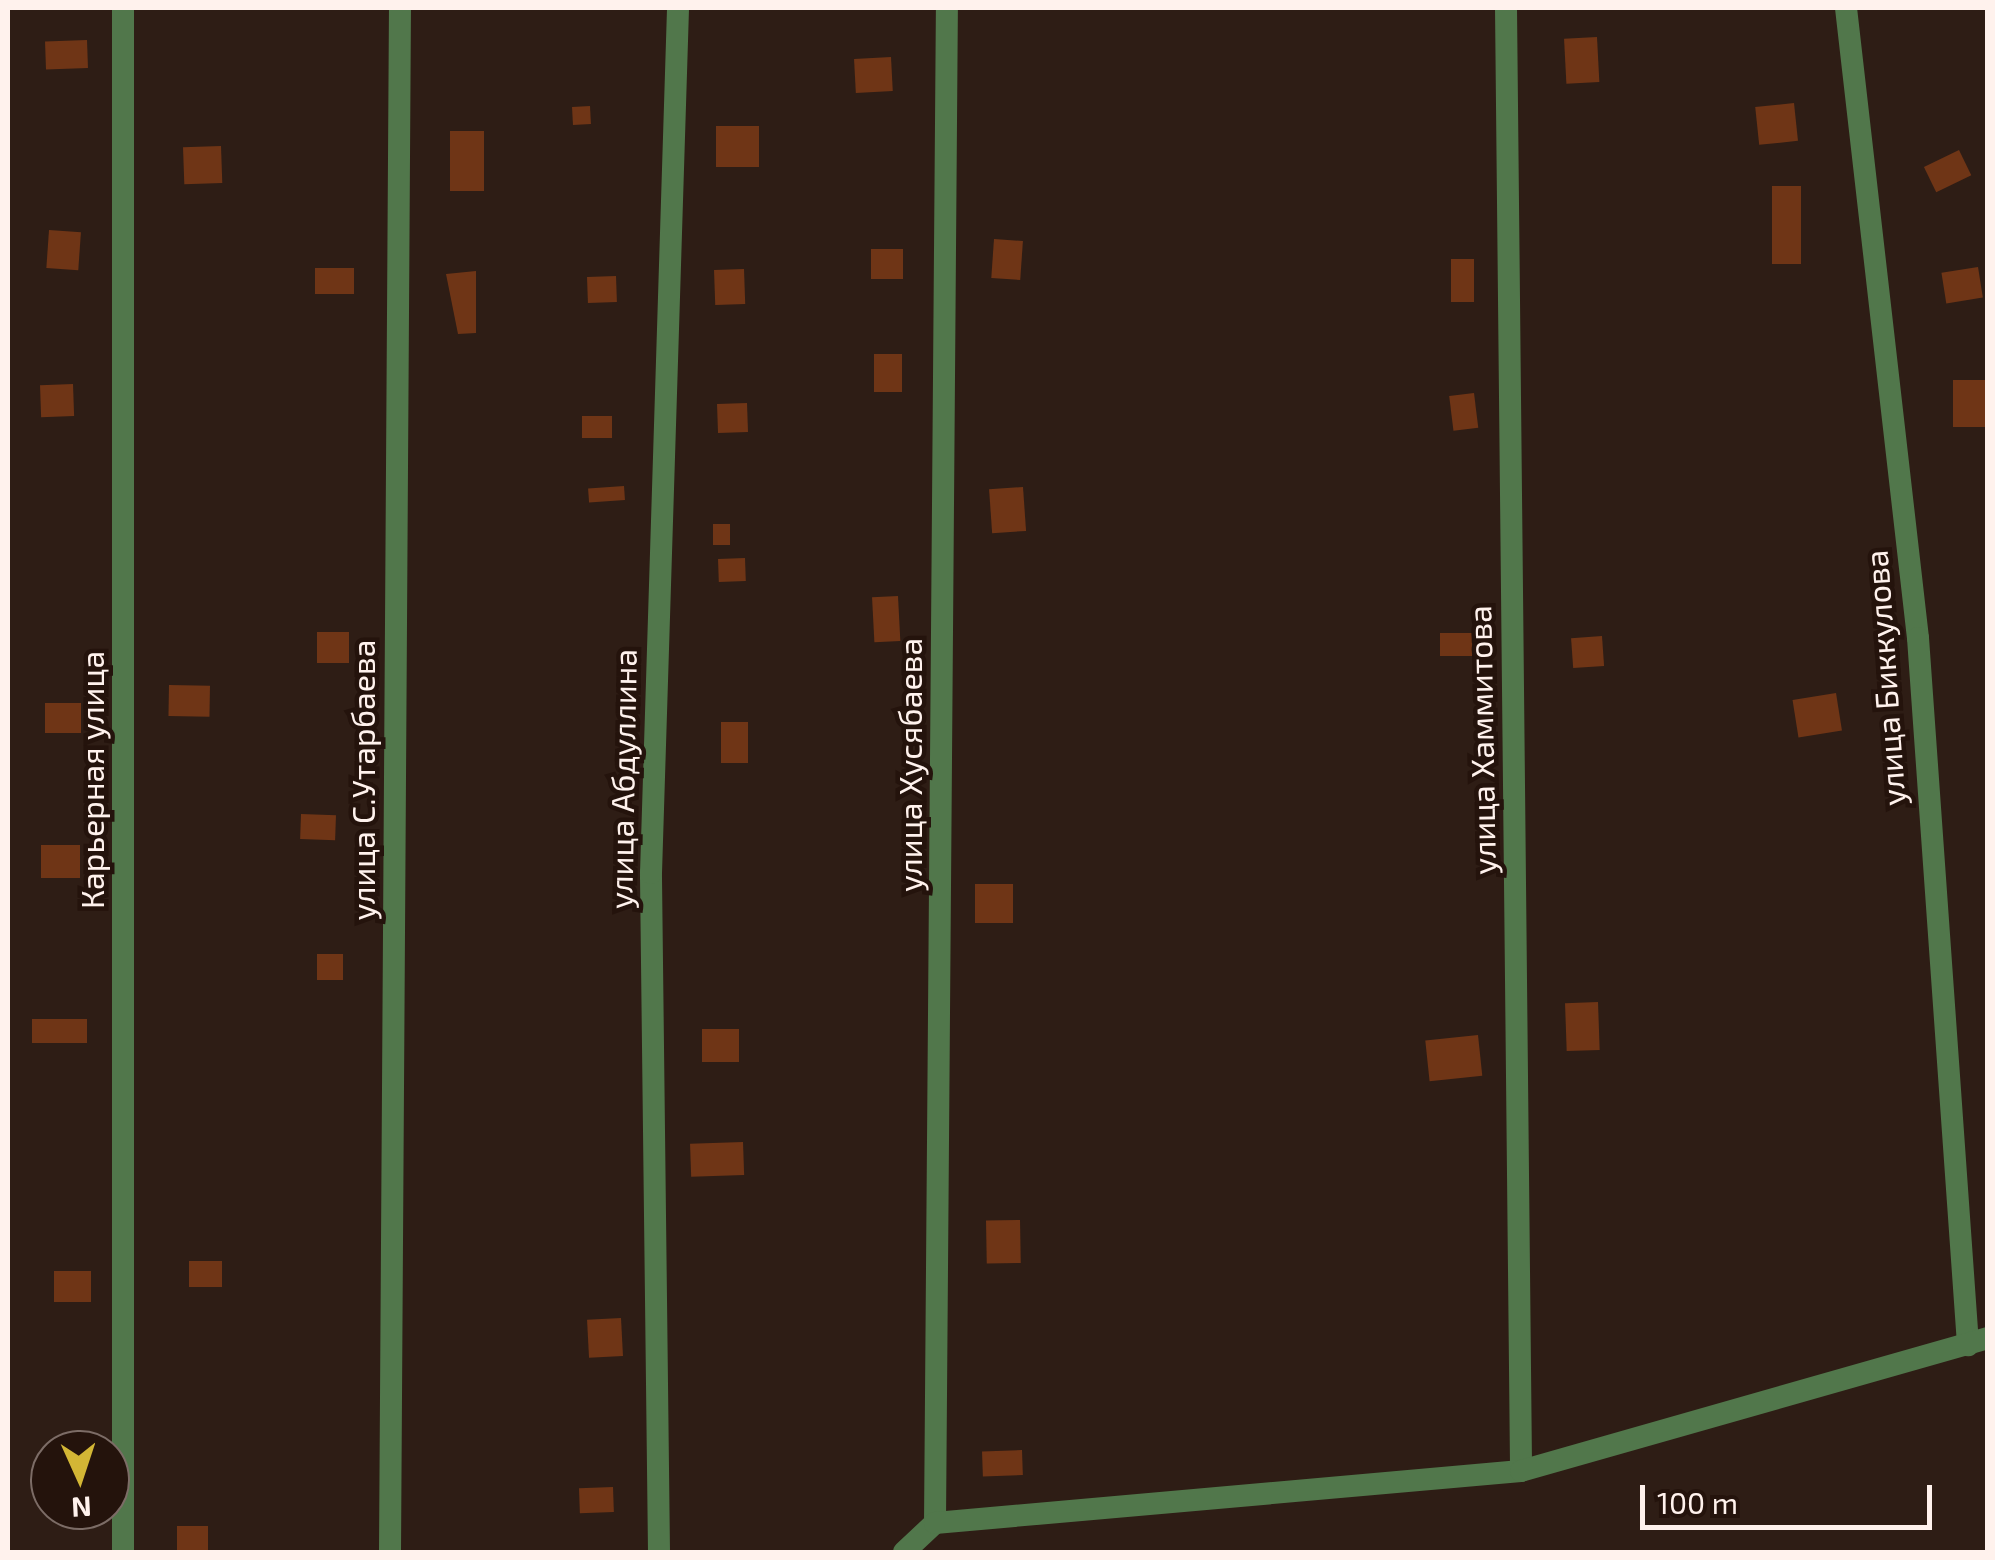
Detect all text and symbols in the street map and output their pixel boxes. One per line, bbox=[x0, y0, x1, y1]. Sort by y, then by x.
street label: улица Биккулова bbox=[1856, 549, 1912, 807]
street label: улица Хаммитова bbox=[1459, 605, 1503, 875]
street label: улица Хусябаева bbox=[890, 638, 928, 892]
street label: улица С.Утарбаева bbox=[343, 640, 381, 920]
street label: улица Абдуллина bbox=[601, 649, 643, 909]
street label: Карьерная улица bbox=[72, 651, 110, 909]
north arrow bbox=[30, 1430, 130, 1530]
scale bar bbox=[1645, 1465, 1938, 1527]
text: 100 m bbox=[1657, 1484, 1738, 1520]
text: N bbox=[70, 1490, 92, 1525]

